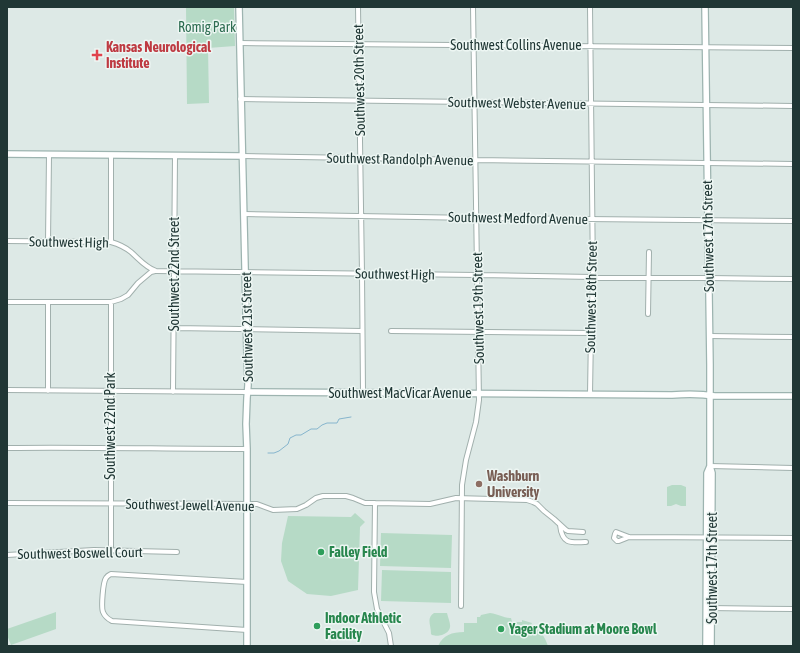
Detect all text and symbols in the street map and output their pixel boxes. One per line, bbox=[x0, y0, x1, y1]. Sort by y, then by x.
park label: Romig Park bbox=[178, 19, 236, 35]
street label: Southwest 20th Street bbox=[350, 24, 368, 136]
street label: Southwest Collins Avenue bbox=[450, 37, 582, 53]
place label: Kansas Neurological Institute bbox=[106, 39, 211, 71]
marker: Kansas Neurological Institute bbox=[91, 49, 103, 61]
street label: Southwest Webster Avenue bbox=[448, 94, 586, 112]
street label: Southwest Randolph Avenue bbox=[326, 150, 474, 168]
street label: Southwest 17th Street bbox=[699, 180, 717, 292]
street label: Southwest Medford Avenue bbox=[448, 209, 588, 227]
street label: Southwest 22nd Street bbox=[166, 217, 182, 331]
street label: Southwest High bbox=[29, 233, 109, 251]
street label: Southwest 18th Street bbox=[582, 241, 600, 353]
street label: Southwest 19th Street bbox=[469, 252, 487, 364]
street label: Southwest High bbox=[355, 265, 435, 283]
street label: Southwest 21st Street bbox=[238, 272, 256, 382]
street label: Southwest 22nd Park bbox=[102, 372, 118, 480]
street label: Southwest MacVicar Avenue bbox=[328, 385, 472, 401]
place label: Washburn University bbox=[486, 468, 540, 500]
marker: Washburn University bbox=[474, 479, 484, 489]
street label: Southwest Jewell Avenue bbox=[125, 496, 255, 514]
street label: Southwest 17th Street bbox=[704, 512, 720, 624]
street label: Southwest Boswell Court bbox=[17, 544, 143, 562]
place label: Falley Field bbox=[329, 544, 388, 560]
marker: Falley Field bbox=[316, 547, 326, 557]
place label: Indoor Athletic Facility bbox=[325, 610, 402, 642]
marker: Indoor Athletic Facility bbox=[312, 621, 322, 631]
place label: Yager Stadium at Moore Bowl bbox=[508, 621, 657, 637]
marker: Yager Stadium at Moore Bowl bbox=[496, 624, 506, 634]

